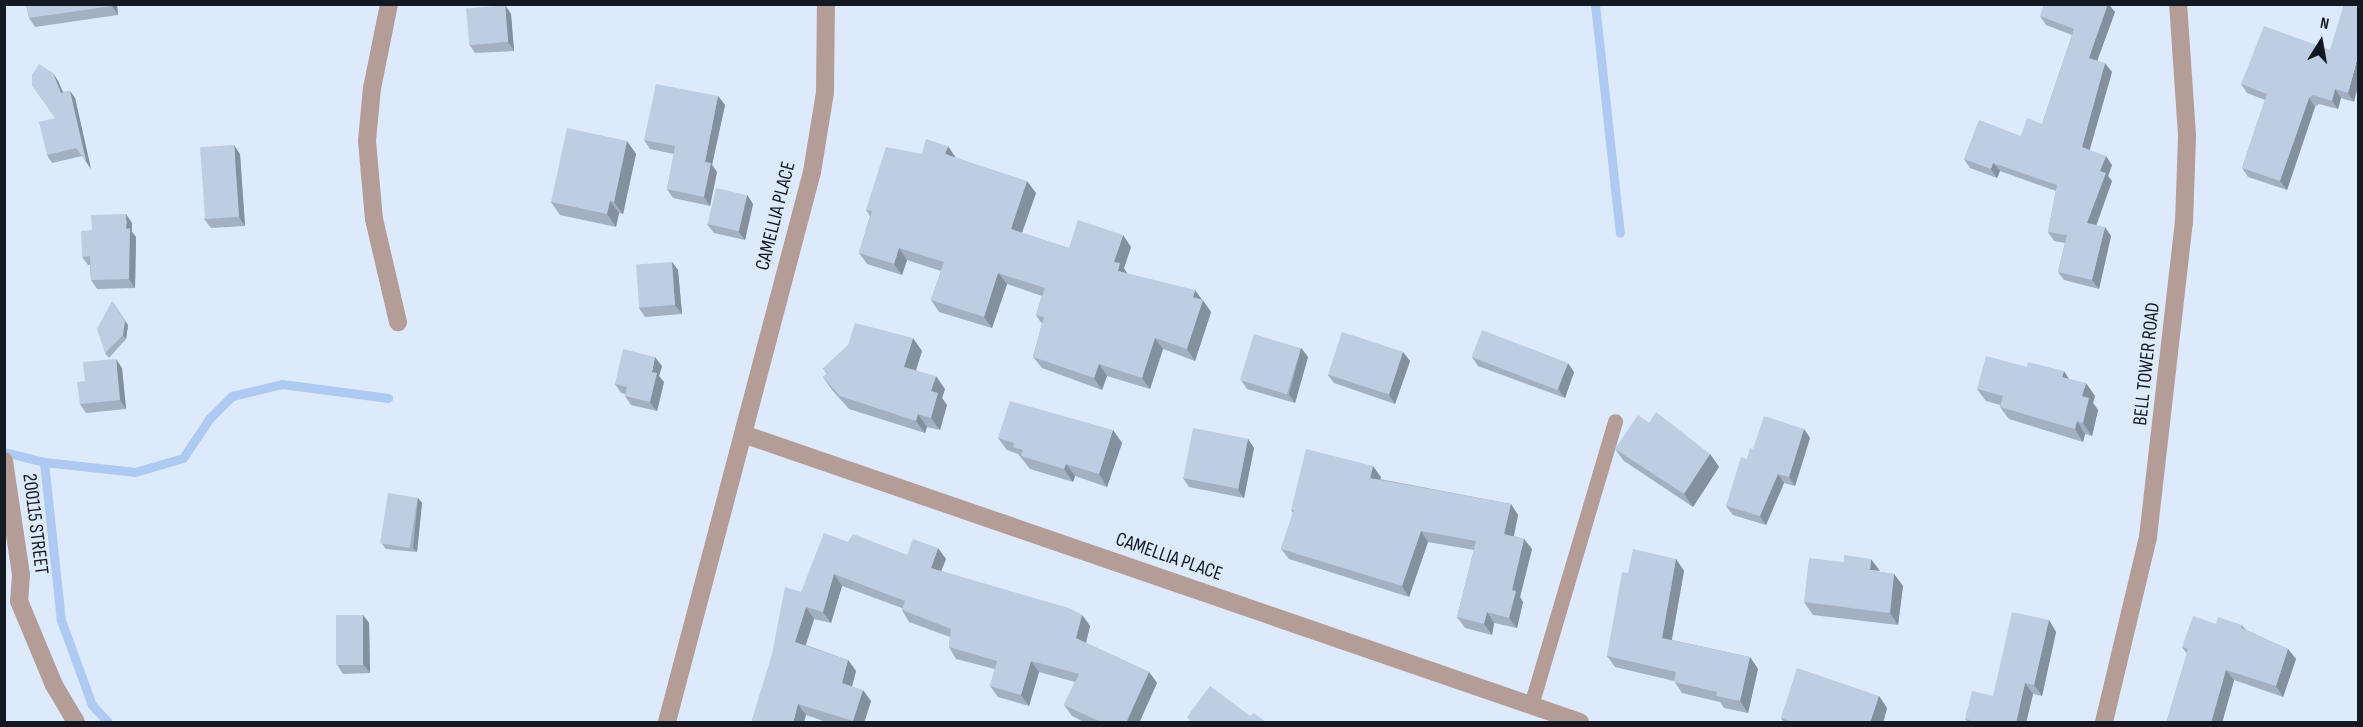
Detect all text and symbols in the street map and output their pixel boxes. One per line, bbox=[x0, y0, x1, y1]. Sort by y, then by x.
north arrow bbox=[2291, 12, 2351, 72]
text: N bbox=[2319, 14, 2331, 34]
street label: CAMELLIA PLACE bbox=[751, 159, 801, 273]
street label: BELL TOWER ROAD bbox=[2129, 301, 2165, 427]
street label: 200115 STREET bbox=[17, 472, 53, 576]
street label: CAMELLIA PLACE bbox=[1112, 528, 1226, 586]

